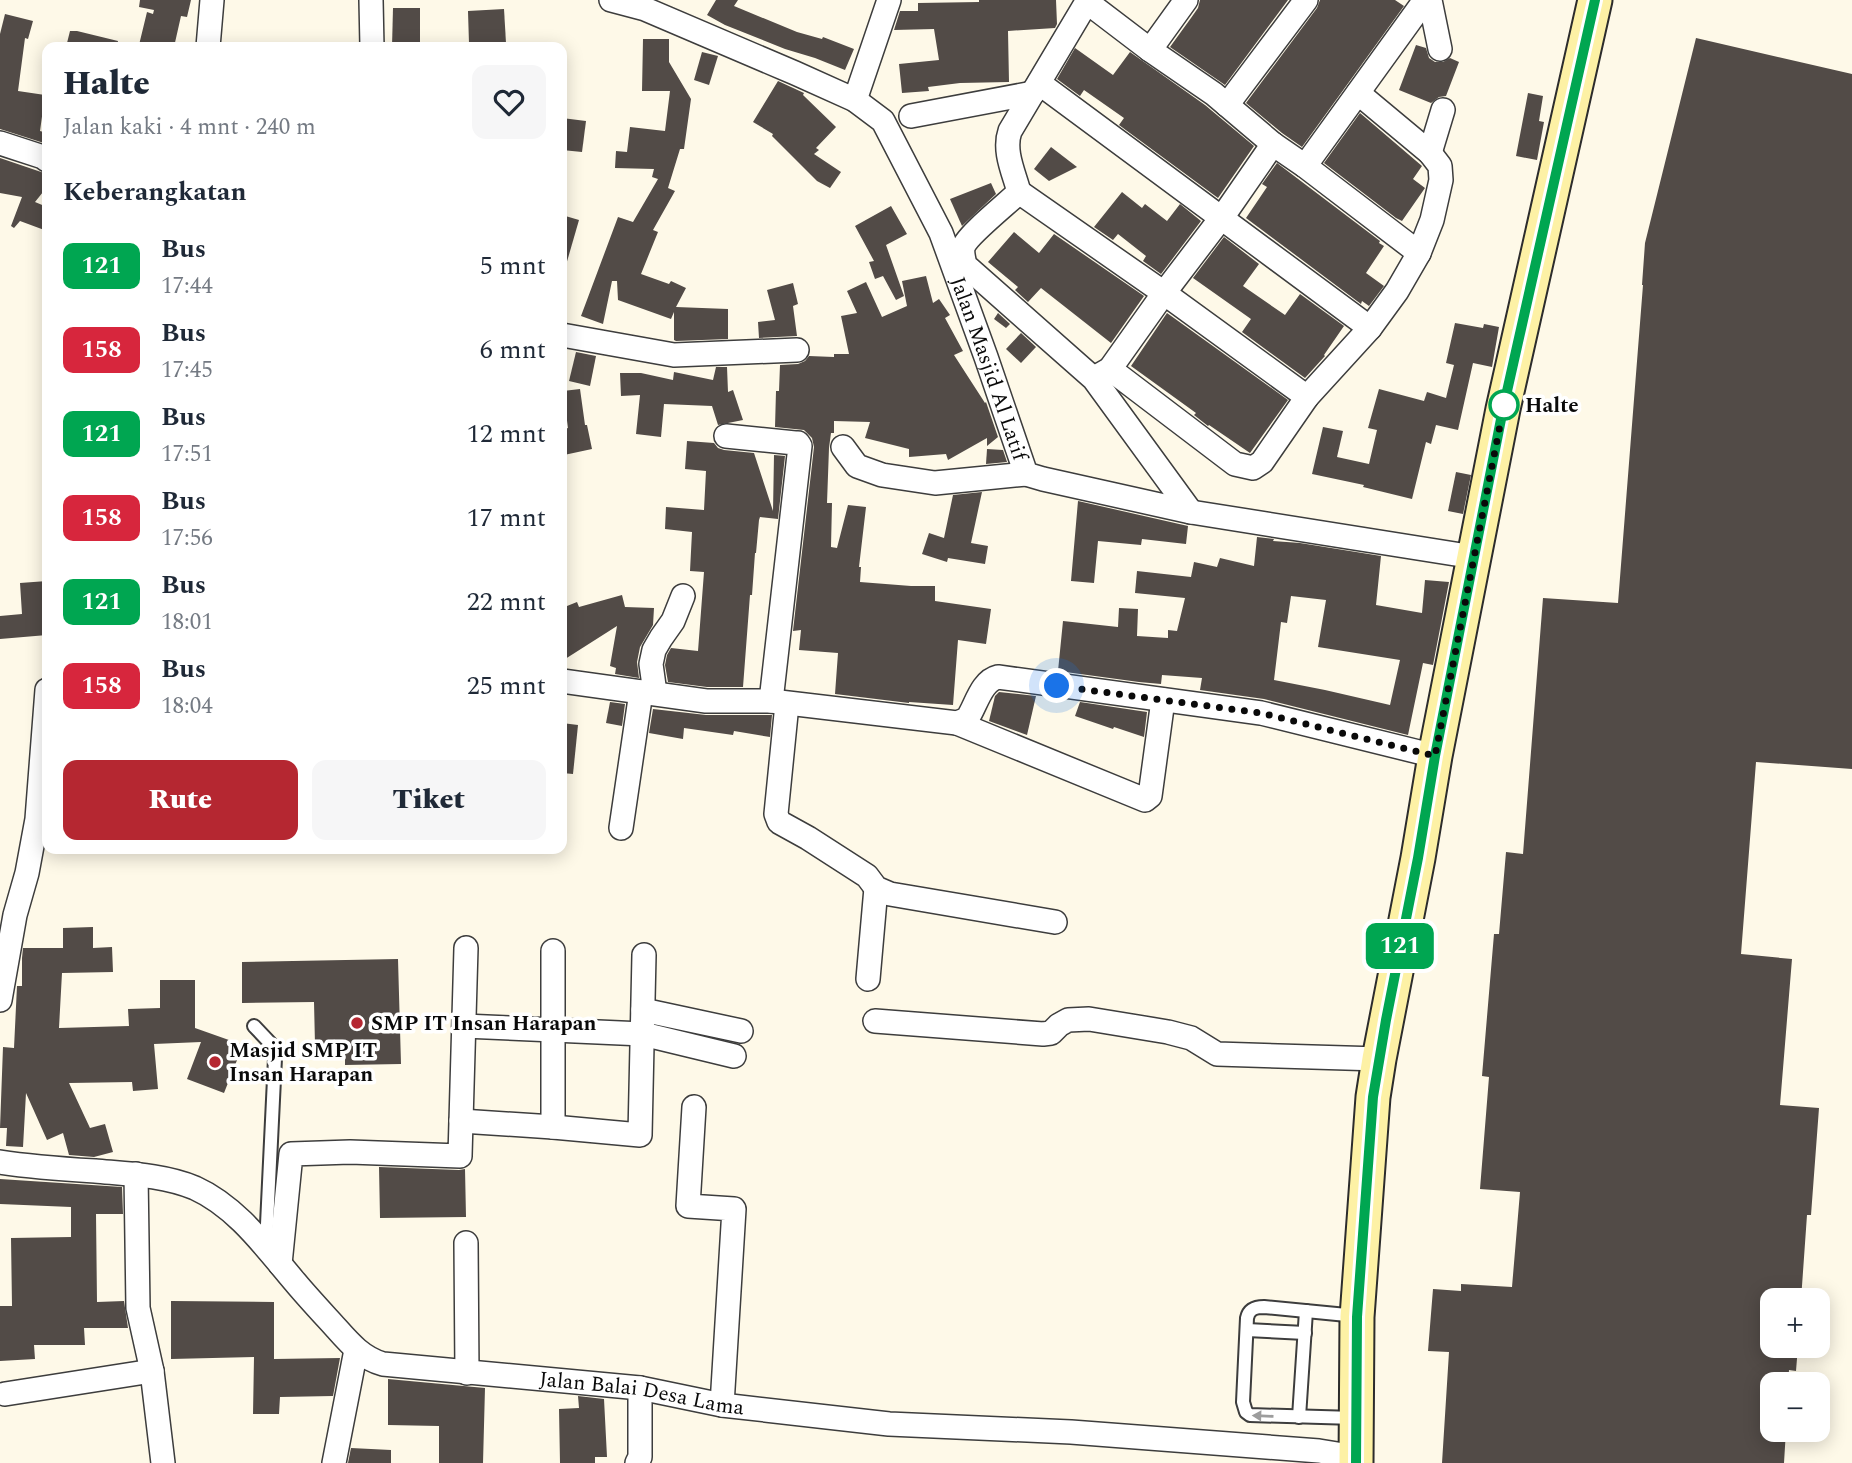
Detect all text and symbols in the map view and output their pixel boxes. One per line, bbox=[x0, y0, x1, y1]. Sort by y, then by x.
text: Halte bbox=[63, 59, 150, 109]
button: heart bbox=[472, 65, 546, 139]
text: Jalan kaki · 4 mnt · 240 m bbox=[63, 110, 316, 145]
text: Keberangkatan bbox=[63, 172, 247, 212]
text: Bus bbox=[161, 229, 206, 269]
text: 5 mnt bbox=[480, 246, 546, 286]
text: 121 bbox=[81, 248, 122, 284]
text: 17:44 bbox=[161, 269, 213, 304]
street label: Jalan Masjid Al Latif bbox=[941, 272, 1036, 467]
text: Bus bbox=[161, 313, 206, 353]
text: 6 mnt bbox=[480, 330, 546, 370]
text: 158 bbox=[81, 332, 122, 368]
text: 17:45 bbox=[161, 353, 213, 388]
marker: Halte bbox=[1489, 390, 1519, 420]
place label: Halte bbox=[1525, 390, 1579, 422]
text: Bus bbox=[161, 397, 206, 437]
text: 12 mnt bbox=[467, 414, 546, 454]
text: 121 bbox=[81, 416, 122, 452]
text: 17:51 bbox=[161, 437, 213, 472]
text: Bus bbox=[161, 481, 206, 521]
text: 17 mnt bbox=[467, 498, 546, 538]
text: 158 bbox=[81, 500, 122, 536]
text: 17:56 bbox=[161, 521, 213, 556]
text: Bus bbox=[161, 565, 206, 605]
text: 22 mnt bbox=[467, 582, 546, 622]
text: 121 bbox=[81, 584, 122, 620]
text: 18:01 bbox=[161, 605, 213, 640]
text: Bus bbox=[161, 649, 206, 689]
text: 25 mnt bbox=[467, 666, 546, 706]
text: 158 bbox=[81, 668, 122, 704]
your location bbox=[1039, 668, 1074, 703]
text: 18:04 bbox=[161, 689, 213, 724]
button: Rute bbox=[63, 760, 298, 840]
button: Tiket bbox=[312, 760, 546, 840]
line badge: 121 bbox=[1360, 923, 1440, 969]
text: 121 bbox=[1380, 928, 1420, 964]
place label: SMP IT Insan Harapan bbox=[371, 1008, 596, 1040]
marker: SMP IT Insan Harapan bbox=[349, 1015, 365, 1031]
place label: Masjid SMP IT Insan Harapan bbox=[229, 1035, 377, 1091]
marker: Masjid SMP IT Insan Harapan bbox=[207, 1054, 223, 1070]
map controls bbox=[1760, 1288, 1830, 1442]
button: + bbox=[1760, 1288, 1830, 1358]
street label: Jalan Balai Desa Lama bbox=[538, 1364, 746, 1424]
button: − bbox=[1760, 1372, 1830, 1442]
one-way arrow bbox=[1251, 1410, 1273, 1421]

